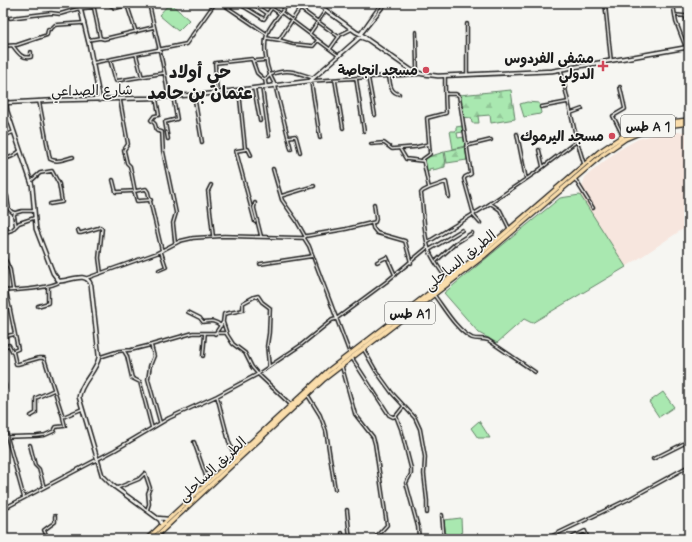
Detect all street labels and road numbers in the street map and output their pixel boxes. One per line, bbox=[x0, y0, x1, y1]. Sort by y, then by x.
street label: شارع الصداعي bbox=[51, 81, 133, 104]
road number: طس A 1 bbox=[621, 115, 675, 137]
street label: الطريق الساحلى bbox=[421, 226, 500, 295]
road number: طس A1 bbox=[385, 302, 435, 324]
street label: الطريق الساحلى bbox=[175, 433, 251, 506]

